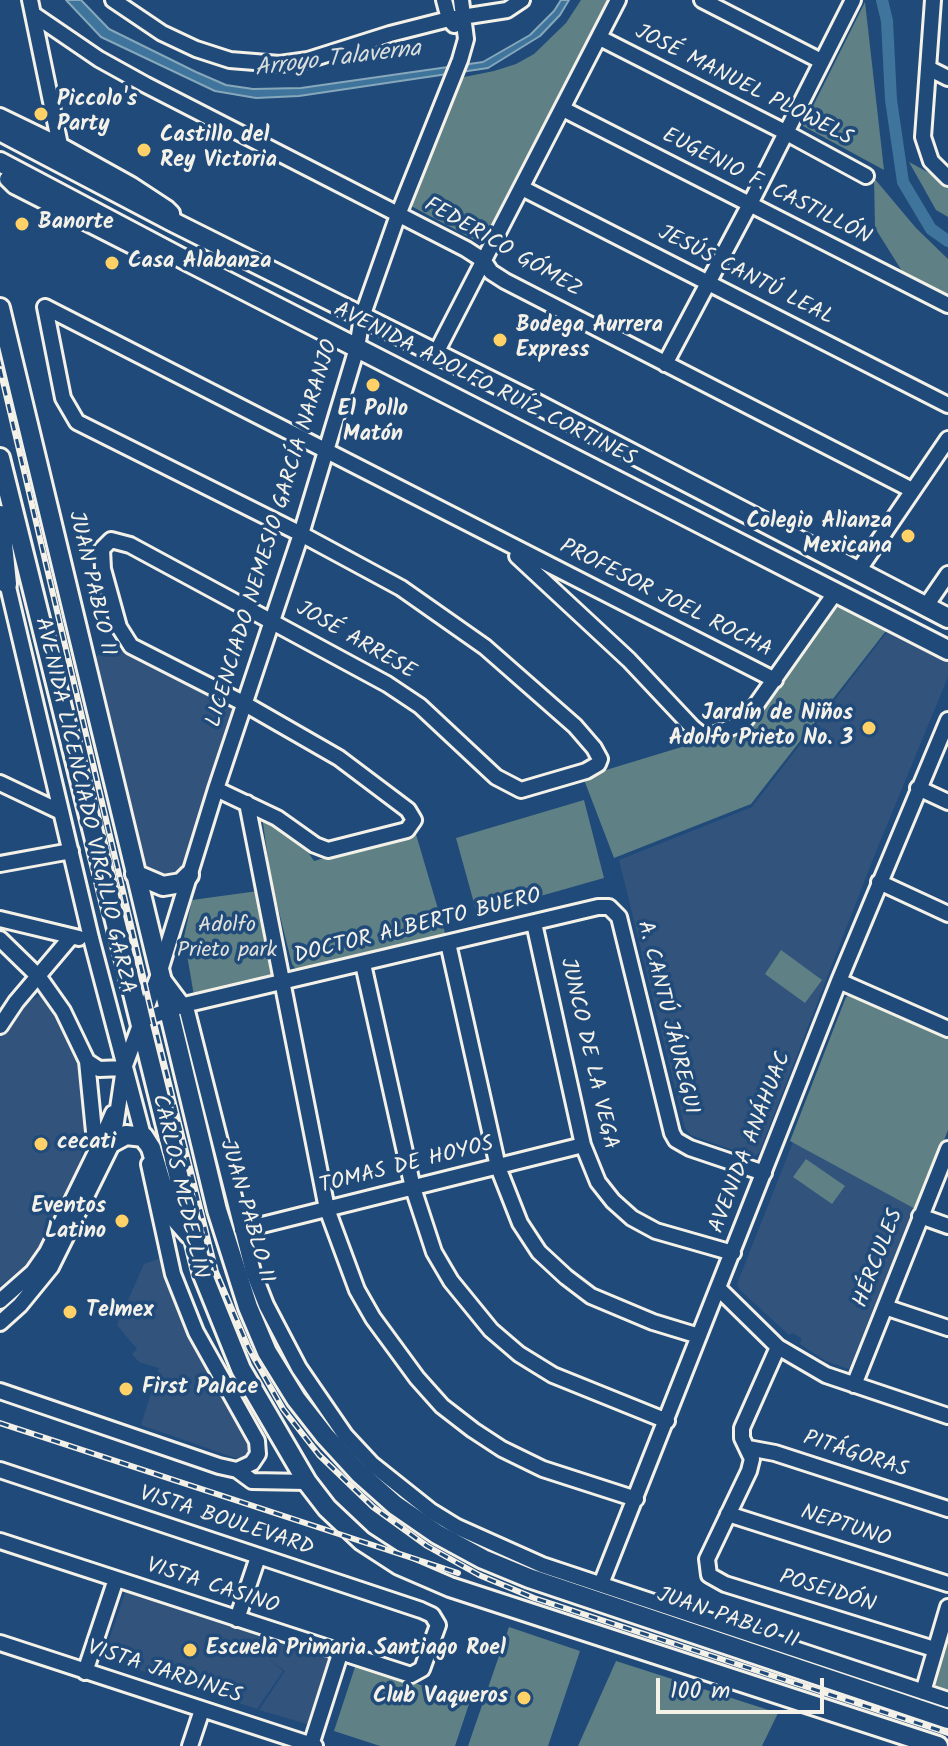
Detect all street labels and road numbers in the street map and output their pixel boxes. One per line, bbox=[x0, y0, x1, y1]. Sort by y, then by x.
street label: JOSÉ MANUEL PLOWELS bbox=[630, 21, 856, 153]
street label: EUGENIO F. CASTILLÓN bbox=[657, 124, 875, 252]
street label: FEDERICO GÓMEZ bbox=[419, 193, 585, 305]
street label: JESÚS CANTÚ LEAL bbox=[653, 221, 837, 333]
street label: AVENIDA ADOLFO RUÍZ CORTINES bbox=[328, 298, 640, 474]
street label: LICENCIADO NEMESIO GARCÍA NARANJO bbox=[202, 337, 346, 731]
street label: JUAN PABLO II bbox=[61, 509, 119, 659]
street label: PROFESOR JOEL ROCHA bbox=[554, 535, 776, 665]
street label: JOSÉ ARRESE bbox=[291, 597, 419, 687]
street label: AVENIDA LICENCIADO VIRGILIO GARZA bbox=[27, 615, 139, 997]
street label: DOCTOR ALBERTO BUERO bbox=[292, 885, 544, 971]
street label: A. CANTÚ JÁUREGUI bbox=[629, 919, 703, 1117]
street label: JUNCO DE LA VEGA bbox=[552, 956, 622, 1152]
street label: AVENIDA ANÁHUAC bbox=[705, 1049, 799, 1237]
street label: CARLOS MEDELLÍN bbox=[144, 1092, 212, 1282]
street label: TOMAS DE HOYOS bbox=[317, 1133, 497, 1201]
street label: JUAN PABLO II bbox=[212, 1137, 278, 1287]
street label: HÉRCULES bbox=[849, 1206, 911, 1312]
street label: PITÁGORAS bbox=[799, 1427, 911, 1485]
street label: VISTA BOULEVARD bbox=[135, 1482, 317, 1564]
street label: NEPTUNO bbox=[797, 1501, 893, 1555]
street label: VISTA CASINO bbox=[142, 1554, 282, 1622]
street label: POSEIDÓN bbox=[776, 1566, 878, 1620]
street label: JUAN PABLO II bbox=[653, 1583, 801, 1657]
street label: VISTA JARDINES bbox=[83, 1637, 245, 1711]

